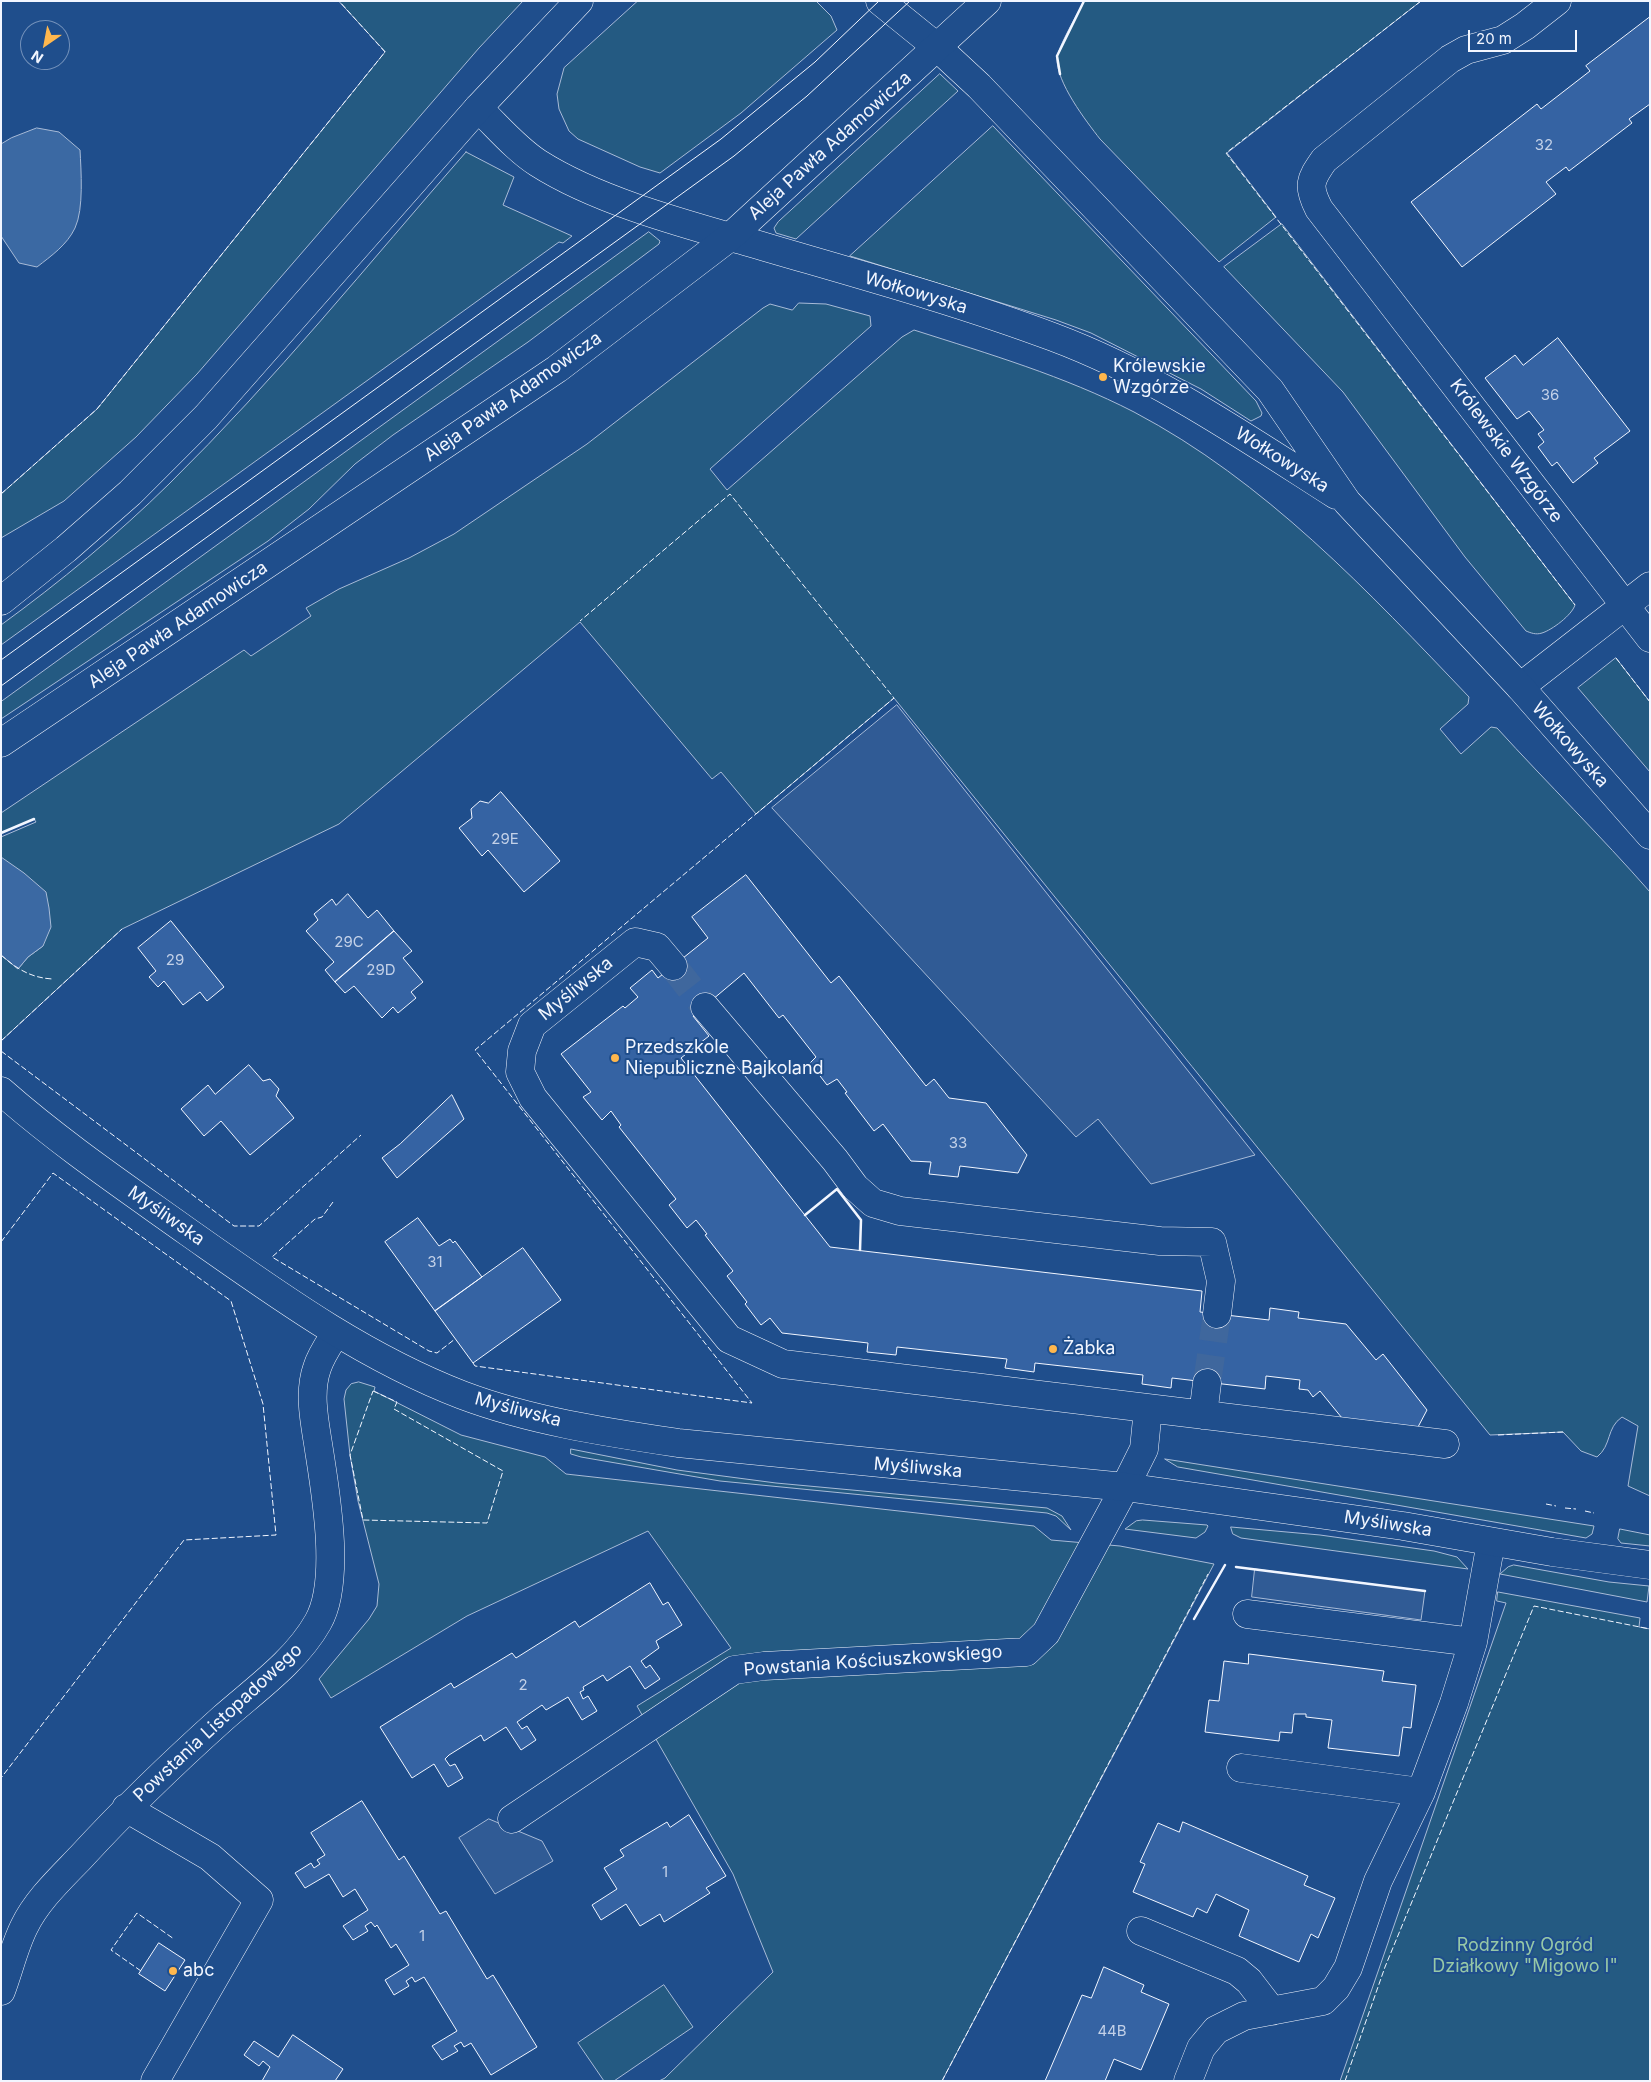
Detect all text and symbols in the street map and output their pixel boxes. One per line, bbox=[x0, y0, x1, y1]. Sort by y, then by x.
north arrow bbox=[20, 20, 70, 70]
scale bar bbox=[1471, 20, 1580, 52]
text: 20 m bbox=[1476, 29, 1512, 48]
text: N bbox=[28, 47, 46, 67]
street label: Aleja Pawła Adamowicza bbox=[744, 67, 916, 225]
house number: 32 bbox=[1535, 136, 1553, 154]
street label: Wołkowyska bbox=[862, 267, 970, 319]
street label: Aleja Pawła Adamowicza bbox=[420, 327, 606, 467]
place label: Królewskie Wzgórze bbox=[1113, 356, 1206, 398]
marker: Królewskie Wzgórze bbox=[1097, 371, 1109, 383]
street label: Królewskie Wzgórze bbox=[1445, 375, 1567, 527]
house number: 36 bbox=[1541, 386, 1559, 404]
street label: Wołkowyska bbox=[1231, 423, 1333, 497]
street label: Aleja Pawła Adamowicza bbox=[84, 557, 272, 693]
street label: Wołkowyska bbox=[1527, 698, 1613, 792]
house number: 29E bbox=[491, 830, 519, 848]
house number: 29C bbox=[334, 933, 364, 951]
house number: 29 bbox=[166, 951, 184, 969]
street label: Myśliwska bbox=[535, 953, 617, 1025]
house number: 29D bbox=[366, 961, 396, 979]
place label: Przedszkole Niepubliczne Bajkoland bbox=[625, 1037, 824, 1080]
marker: Przedszkole Niepubliczne Bajkoland bbox=[609, 1052, 621, 1064]
house number: 33 bbox=[949, 1134, 967, 1152]
street label: Myśliwska bbox=[123, 1182, 209, 1250]
house number: 31 bbox=[427, 1253, 443, 1271]
place label: Żabka bbox=[1063, 1338, 1115, 1360]
marker: Żabka bbox=[1047, 1343, 1059, 1355]
street label: Myśliwska bbox=[472, 1388, 564, 1432]
street label: Myśliwska bbox=[873, 1453, 963, 1483]
street label: Myśliwska bbox=[1342, 1506, 1434, 1542]
street label: Powstania Listopadowego bbox=[129, 1639, 307, 1807]
street label: Powstania Kościuszkowskiego bbox=[743, 1641, 1003, 1681]
house number: 2 bbox=[518, 1676, 528, 1694]
house number: 1 bbox=[662, 1863, 668, 1881]
house number: 1 bbox=[419, 1927, 425, 1945]
park label: Rodzinny Ogród Działkowy "Migowo I" bbox=[1432, 1935, 1618, 1978]
place label: abc bbox=[183, 1960, 214, 1982]
marker: abc bbox=[167, 1965, 179, 1977]
house number: 44B bbox=[1097, 2022, 1127, 2040]

